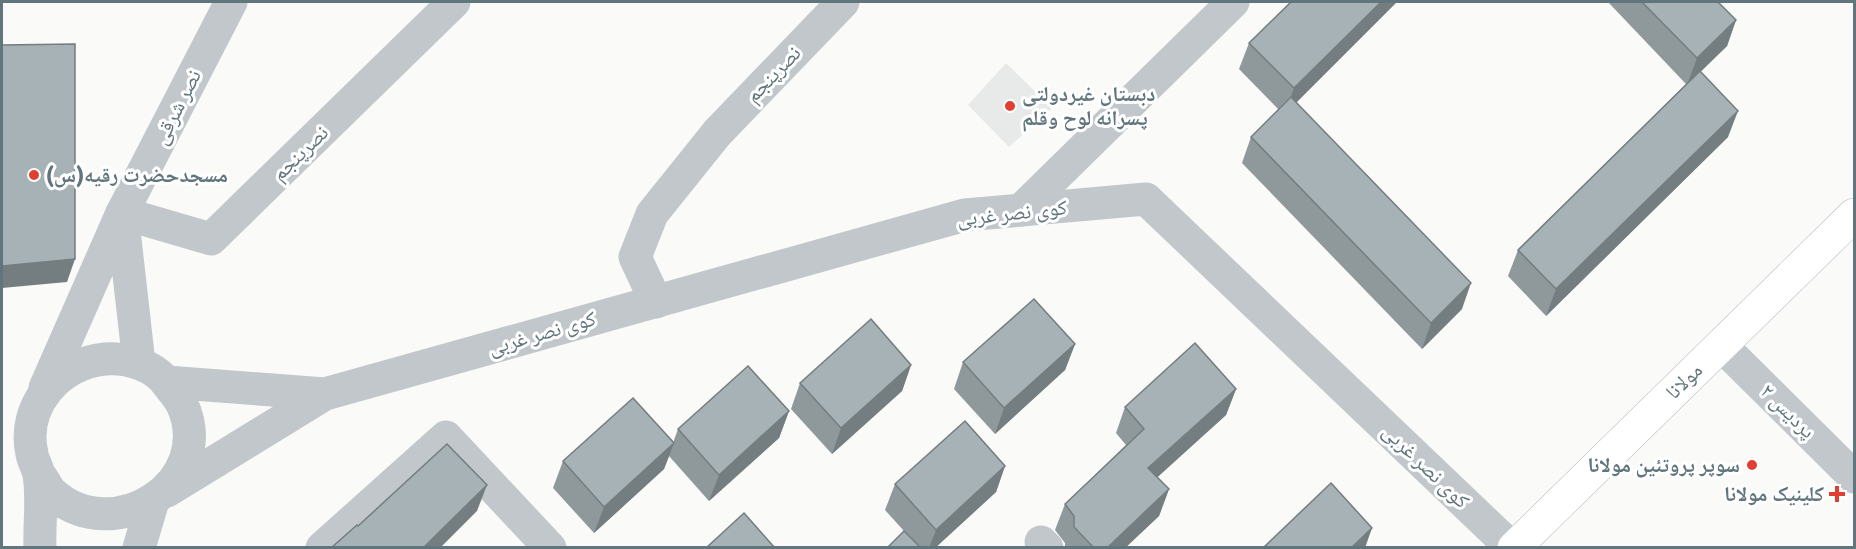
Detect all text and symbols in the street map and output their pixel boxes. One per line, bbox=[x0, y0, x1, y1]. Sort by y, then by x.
street label: نصرپنجم bbox=[740, 40, 807, 109]
street label: نصر شرقی bbox=[147, 65, 207, 149]
place label: دبستان غیردولتی پسرانه لوح وقلم bbox=[1022, 81, 1155, 132]
marker: دبستان غیردولتی پسرانه لوح وقلم bbox=[1003, 99, 1017, 113]
street label: نصرپنجم bbox=[266, 120, 335, 187]
place label: مسجدحضرت رقیه(س) bbox=[46, 162, 228, 188]
marker: مسجدحضرت رقیه(س) bbox=[27, 168, 41, 182]
street label: کوی نصر غربی bbox=[956, 194, 1069, 232]
street label: کوی نصر غربی bbox=[485, 305, 599, 361]
street label: مولانا bbox=[1660, 357, 1708, 405]
street label: پردیس ۲ bbox=[1755, 378, 1821, 444]
street label: کوی نصر غربی bbox=[1377, 418, 1475, 514]
place label: سوپر پروتئین مولانا bbox=[1587, 452, 1740, 478]
marker: سوپر پروتئین مولانا bbox=[1745, 458, 1759, 472]
place label: کلینیک مولانا bbox=[1724, 481, 1824, 507]
marker: کلینیک مولانا bbox=[1828, 485, 1846, 503]

